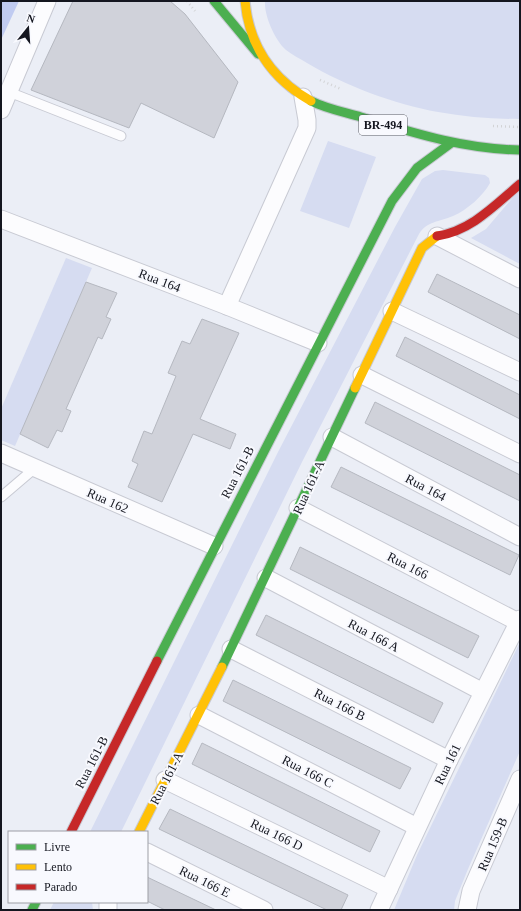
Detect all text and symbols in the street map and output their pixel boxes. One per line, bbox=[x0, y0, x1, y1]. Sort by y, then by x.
north arrow bbox=[8, 8, 48, 48]
text: N bbox=[25, 12, 37, 25]
road number: BR-494 bbox=[359, 115, 407, 135]
street label: Rua 164 bbox=[137, 266, 183, 295]
street label: Rua 161-B bbox=[218, 443, 257, 501]
street label: Rua 161-A bbox=[290, 457, 328, 516]
street label: Rua 164 bbox=[403, 471, 449, 505]
street label: Rua 162 bbox=[85, 485, 131, 516]
street label: Rua 166 bbox=[385, 549, 431, 582]
street label: Rua 166 A bbox=[346, 616, 402, 655]
street label: Rua 166 B bbox=[312, 685, 368, 724]
street label: Rua 161-B bbox=[72, 733, 111, 791]
street label: Rua 161 bbox=[431, 741, 464, 787]
street label: Rua 161-A bbox=[147, 749, 186, 807]
street label: Rua 166 C bbox=[280, 752, 336, 791]
street label: Rua 166 D bbox=[248, 815, 305, 854]
street label: Rua 159-B bbox=[474, 815, 511, 873]
legend bbox=[8, 831, 148, 903]
text: Livre bbox=[44, 840, 70, 854]
text: Lento bbox=[44, 860, 72, 874]
street label: Rua 166 E bbox=[177, 863, 233, 900]
text: Parado bbox=[44, 880, 77, 894]

